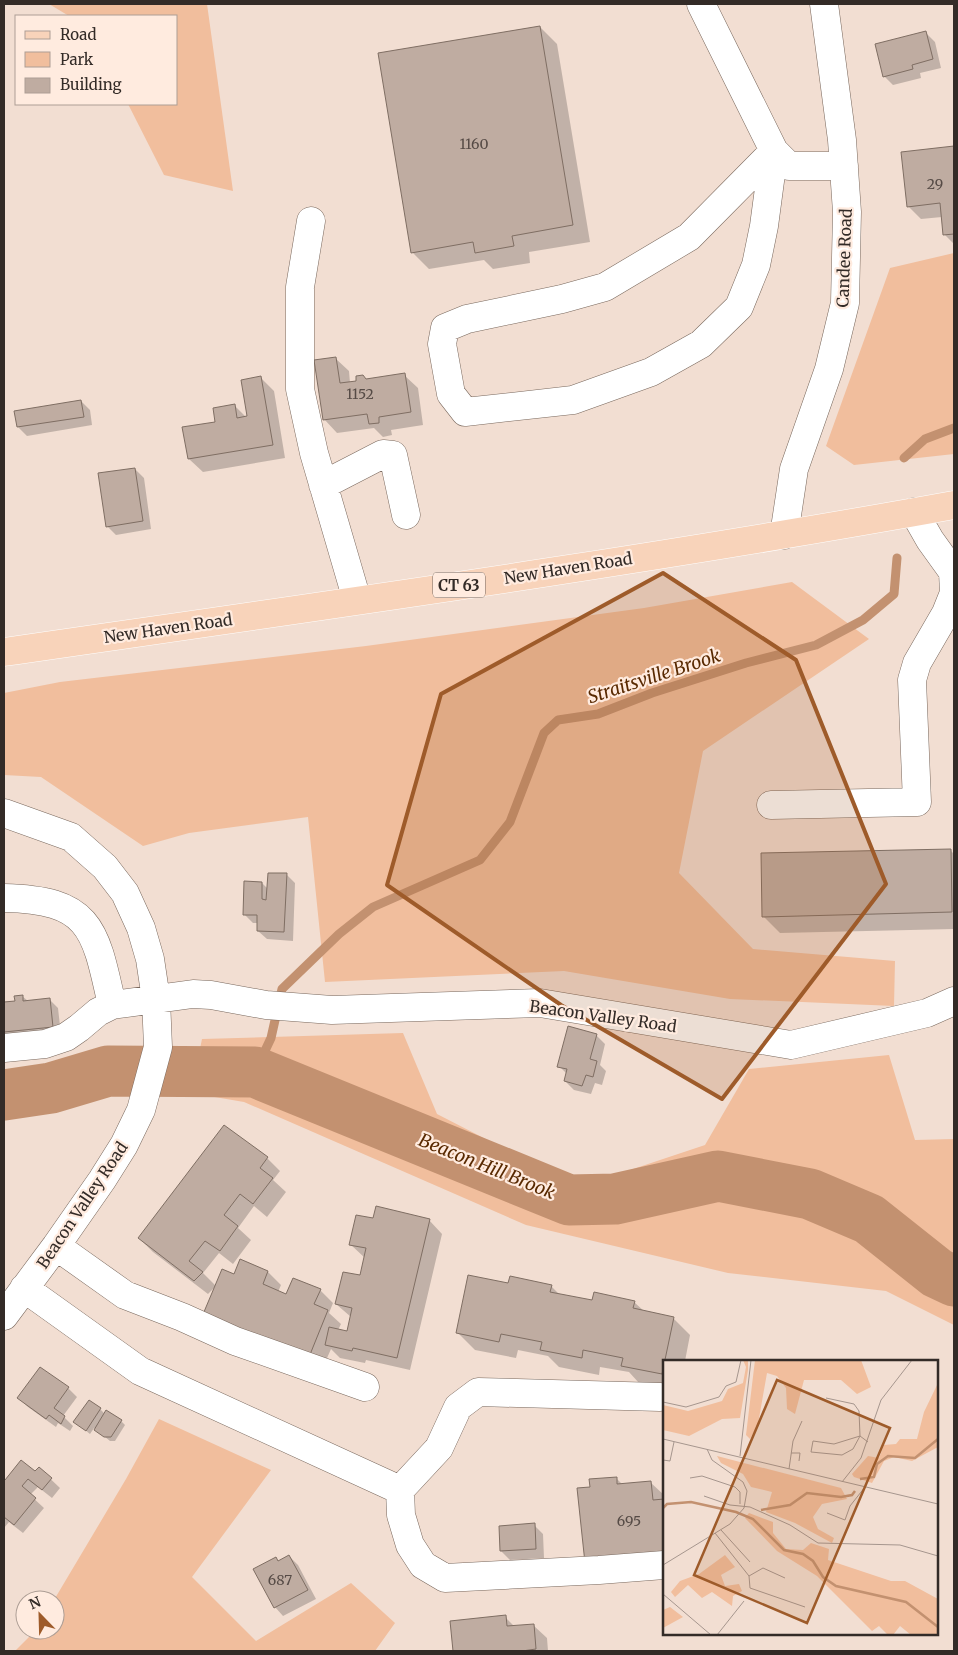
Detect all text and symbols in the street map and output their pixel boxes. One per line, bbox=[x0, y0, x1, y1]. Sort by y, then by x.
legend bbox=[15, 15, 178, 105]
text: Road bbox=[60, 25, 96, 44]
text: Park bbox=[60, 50, 94, 69]
text: Building bbox=[60, 75, 122, 94]
house number: 1160 bbox=[459, 135, 489, 153]
house number: 29 bbox=[927, 175, 943, 193]
street label: Candee Road bbox=[832, 208, 856, 308]
house number: 1152 bbox=[346, 385, 374, 403]
street label: New Haven Road bbox=[502, 548, 634, 588]
road number: CT 63 bbox=[433, 572, 485, 598]
street label: New Haven Road bbox=[102, 609, 234, 647]
water label: Straitsville Brook bbox=[585, 644, 723, 708]
street label: Beacon Valley Road bbox=[528, 996, 678, 1036]
water label: Beacon Hill Brook bbox=[415, 1128, 559, 1204]
street label: Beacon Valley Road bbox=[32, 1138, 132, 1272]
inset map bbox=[663, 1360, 938, 1635]
house number: 695 bbox=[617, 1512, 641, 1530]
house number: 687 bbox=[268, 1571, 292, 1589]
north arrow bbox=[15, 1590, 65, 1640]
text: N bbox=[26, 1593, 44, 1613]

